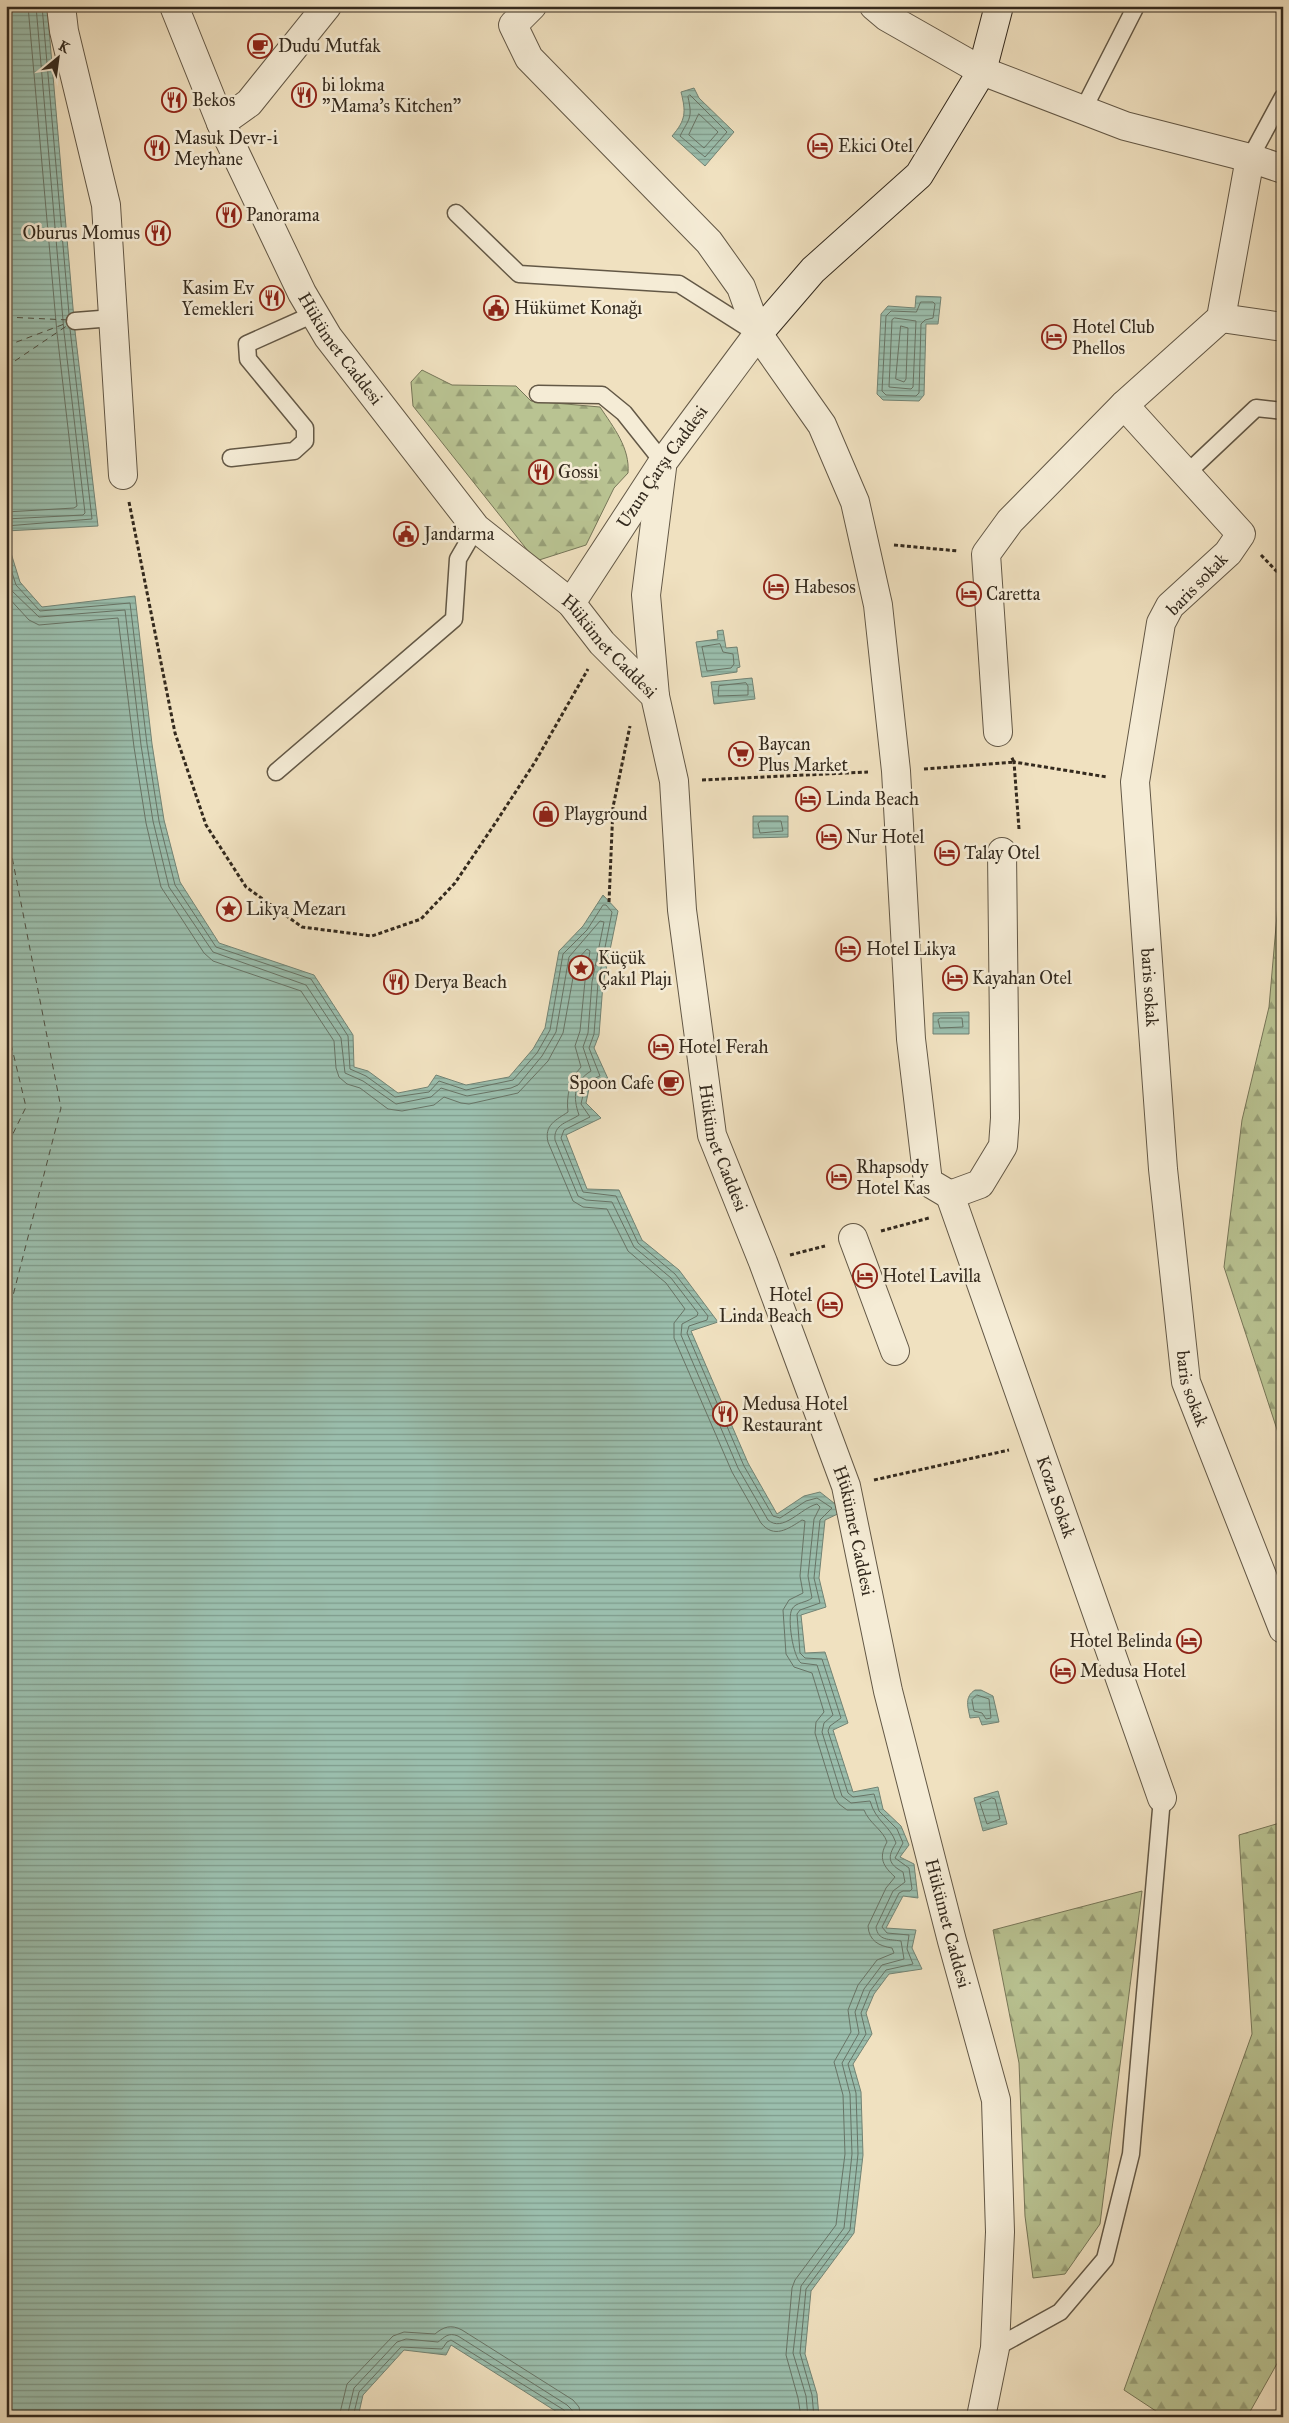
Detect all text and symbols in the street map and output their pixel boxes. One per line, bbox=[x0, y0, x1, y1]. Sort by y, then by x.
north arrow bbox=[32, 32, 82, 82]
cafe icon: Dudu Mutfak bbox=[247, 33, 273, 59]
place label: Dudu Mutfak bbox=[278, 35, 381, 57]
text: K bbox=[56, 37, 73, 57]
place label: bi lokma "Mama's Kitchen" bbox=[322, 74, 461, 117]
restaurant icon: bi lokma "Mama's Kitchen" bbox=[291, 82, 317, 108]
restaurant icon: Bekos bbox=[161, 87, 187, 113]
place label: Bekos bbox=[192, 89, 235, 111]
place label: Masuk Devr-i Meyhane bbox=[174, 127, 278, 170]
hotel icon: Ekici Otel bbox=[807, 133, 833, 159]
restaurant icon: Masuk Devr-i Meyhane bbox=[144, 135, 170, 161]
place label: Ekici Otel bbox=[838, 135, 913, 157]
restaurant icon: Panorama bbox=[216, 202, 242, 228]
place label: Panorama bbox=[246, 204, 320, 226]
restaurant icon: Oburus Momus bbox=[145, 220, 171, 246]
place label: Oburus Momus bbox=[22, 222, 140, 244]
place label: Kasim Ev Yemekleri bbox=[181, 277, 255, 320]
restaurant icon: Kasim Ev Yemekleri bbox=[259, 285, 285, 311]
street label: Hükümet Caddesi bbox=[293, 288, 387, 409]
public building icon: Hükümet Konağı bbox=[483, 295, 509, 321]
place label: Hükümet Konağı bbox=[514, 297, 642, 320]
place label: Hotel Club Phellos bbox=[1072, 316, 1155, 359]
hotel icon: Hotel Club Phellos bbox=[1041, 324, 1067, 350]
street label: Uzun Çarşı Caddesi bbox=[612, 401, 712, 532]
restaurant icon: Gossi bbox=[528, 459, 554, 485]
place label: Gossi bbox=[558, 461, 598, 483]
public building icon: Jandarma bbox=[393, 521, 419, 547]
place label: Jandarma bbox=[422, 523, 495, 546]
street label: baris sokak bbox=[1162, 548, 1233, 620]
hotel icon: Habesos bbox=[763, 574, 789, 600]
place label: Habesos bbox=[794, 576, 856, 598]
hotel icon: Caretta bbox=[956, 581, 982, 607]
place label: Caretta bbox=[986, 583, 1041, 605]
street label: Hükümet Caddesi bbox=[557, 589, 662, 703]
place label: Baycan Plus Market bbox=[758, 733, 849, 776]
supermarket icon: Baycan Plus Market bbox=[728, 741, 754, 767]
hotel icon: Linda Beach bbox=[795, 786, 821, 812]
place label: Linda Beach bbox=[826, 788, 919, 810]
shop icon: Playground bbox=[533, 801, 559, 827]
place label: Playground bbox=[564, 803, 648, 826]
hotel icon: Nur Hotel bbox=[816, 824, 842, 850]
place label: Nur Hotel bbox=[846, 826, 925, 848]
hotel icon: Talay Otel bbox=[934, 840, 960, 866]
place label: Talay Otel bbox=[964, 842, 1040, 864]
place icon: Likya Mezarı bbox=[216, 896, 242, 922]
place label: Likya Mezarı bbox=[246, 898, 346, 920]
hotel icon: Hotel Likya bbox=[835, 936, 861, 962]
place label: Hotel Likya bbox=[866, 938, 956, 960]
place label: Küçük Çakıl Plajı bbox=[598, 947, 672, 990]
street label: baris sokak bbox=[1136, 947, 1164, 1028]
place icon: Küçük Çakıl Plajı bbox=[568, 955, 594, 981]
hotel icon: Kayahan Otel bbox=[942, 965, 968, 991]
place label: Kayahan Otel bbox=[972, 967, 1072, 989]
restaurant icon: Derya Beach bbox=[383, 969, 409, 995]
place label: Derya Beach bbox=[414, 971, 507, 993]
hotel icon: Hotel Ferah bbox=[648, 1034, 674, 1060]
place label: Hotel Ferah bbox=[678, 1036, 768, 1058]
cafe icon: Spoon Cafe bbox=[658, 1070, 684, 1096]
place label: Spoon Cafe bbox=[569, 1072, 654, 1094]
street label: Hükümet Caddesi bbox=[694, 1083, 753, 1215]
place label: Rhapsody Hotel Kas bbox=[856, 1156, 930, 1199]
hotel icon: Rhapsody Hotel Kas bbox=[826, 1164, 852, 1190]
hotel icon: Hotel Lavilla bbox=[852, 1263, 878, 1289]
place label: Hotel Lavilla bbox=[882, 1265, 981, 1287]
place label: Hotel Linda Beach bbox=[719, 1284, 812, 1327]
hotel icon: Hotel Linda Beach bbox=[817, 1292, 843, 1318]
street label: baris sokak bbox=[1172, 1349, 1214, 1430]
place label: Medusa Hotel Restaurant bbox=[742, 1393, 848, 1436]
restaurant icon: Medusa Hotel Restaurant bbox=[712, 1401, 738, 1427]
street label: Koza Sokak bbox=[1032, 1453, 1081, 1541]
street label: Hükümet Caddesi bbox=[828, 1462, 879, 1598]
hotel icon: Hotel Belinda bbox=[1176, 1628, 1202, 1654]
place label: Hotel Belinda bbox=[1069, 1630, 1172, 1652]
hotel icon: Medusa Hotel bbox=[1050, 1658, 1076, 1684]
place label: Medusa Hotel bbox=[1080, 1660, 1186, 1682]
street label: Hükümet Caddesi bbox=[920, 1856, 975, 1990]

